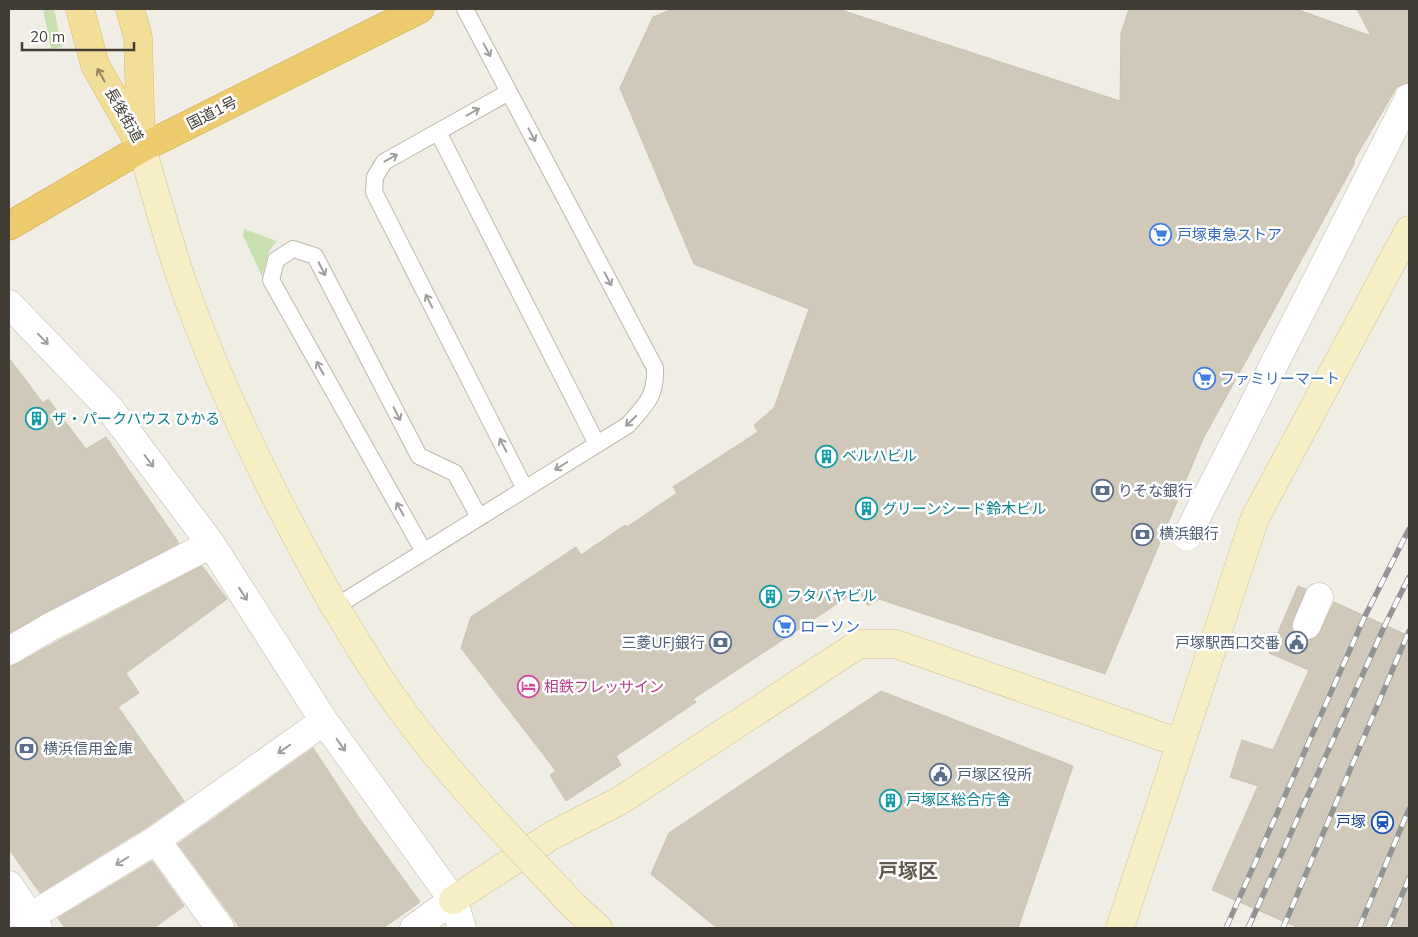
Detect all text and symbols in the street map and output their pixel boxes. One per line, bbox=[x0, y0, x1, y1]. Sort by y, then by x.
scale bar bbox=[22, 20, 135, 52]
text: 20 m bbox=[30, 27, 65, 46]
one-way arrow bbox=[482, 43, 492, 58]
one-way arrow bbox=[95, 68, 105, 83]
street label: 長後街道 bbox=[101, 84, 148, 145]
street label: 国道1号 bbox=[183, 92, 240, 133]
one-way arrow bbox=[466, 107, 481, 117]
one-way arrow bbox=[528, 127, 537, 142]
one-way arrow bbox=[384, 153, 399, 163]
supermarket icon: 戸塚東急ストア bbox=[1149, 223, 1173, 247]
place label: 戸塚東急ストア bbox=[1177, 225, 1282, 244]
one-way arrow bbox=[317, 262, 327, 277]
one-way arrow bbox=[603, 271, 613, 286]
one-way arrow bbox=[424, 293, 434, 308]
one-way arrow bbox=[37, 332, 49, 345]
one-way arrow bbox=[315, 361, 325, 375]
supermarket icon: ファミリーマート bbox=[1192, 367, 1216, 391]
place label: ファミリーマート bbox=[1220, 369, 1340, 388]
one-way arrow bbox=[392, 406, 402, 421]
building icon: ザ・パークハウス ひかる bbox=[24, 407, 48, 431]
place label: ザ・パークハウス ひかる bbox=[52, 409, 220, 428]
one-way arrow bbox=[624, 415, 637, 427]
one-way arrow bbox=[498, 438, 507, 453]
building icon: ベルハビル bbox=[814, 444, 838, 468]
place label: ベルハビル bbox=[842, 446, 917, 465]
one-way arrow bbox=[144, 454, 154, 468]
one-way arrow bbox=[554, 461, 568, 472]
bank icon: りそな銀行 bbox=[1090, 479, 1114, 503]
place label: りそな銀行 bbox=[1118, 481, 1193, 500]
building icon: グリーンシード鈴木ビル bbox=[854, 497, 878, 521]
place label: グリーンシード鈴木ビル bbox=[882, 499, 1046, 518]
one-way arrow bbox=[395, 502, 405, 517]
bank icon: 横浜銀行 bbox=[1131, 522, 1155, 546]
place label: 横浜銀行 bbox=[1159, 524, 1219, 543]
building icon: フタバヤビル bbox=[759, 584, 783, 608]
place label: フタバヤビル bbox=[787, 586, 877, 605]
one-way arrow bbox=[237, 587, 248, 601]
supermarket icon: ローソン bbox=[772, 615, 796, 639]
place label: ローソン bbox=[800, 617, 860, 636]
bank icon: 三菱UFJ銀行 bbox=[709, 631, 733, 655]
public building icon: 戸塚駅西口交番 bbox=[1284, 631, 1308, 655]
place label: 三菱UFJ銀行 bbox=[621, 633, 705, 652]
place label: 戸塚駅西口交番 bbox=[1175, 633, 1280, 652]
hotel icon: 相鉄フレッサイン bbox=[516, 675, 540, 699]
place label: 相鉄フレッサイン bbox=[544, 677, 664, 696]
bank icon: 横浜信用金庫 bbox=[15, 737, 39, 761]
one-way arrow bbox=[336, 738, 346, 752]
place label: 横浜信用金庫 bbox=[43, 739, 133, 758]
one-way arrow bbox=[277, 744, 291, 754]
public building icon: 戸塚区役所 bbox=[929, 763, 953, 787]
place label: 戸塚区役所 bbox=[957, 765, 1032, 784]
building icon: 戸塚区総合庁舎 bbox=[878, 788, 902, 812]
place label: 戸塚区総合庁舎 bbox=[906, 790, 1011, 809]
station icon: 戸塚 bbox=[1370, 810, 1394, 834]
place label: 戸塚 bbox=[1336, 812, 1366, 831]
one-way arrow bbox=[115, 857, 129, 867]
district label: 戸塚区 bbox=[878, 858, 938, 883]

